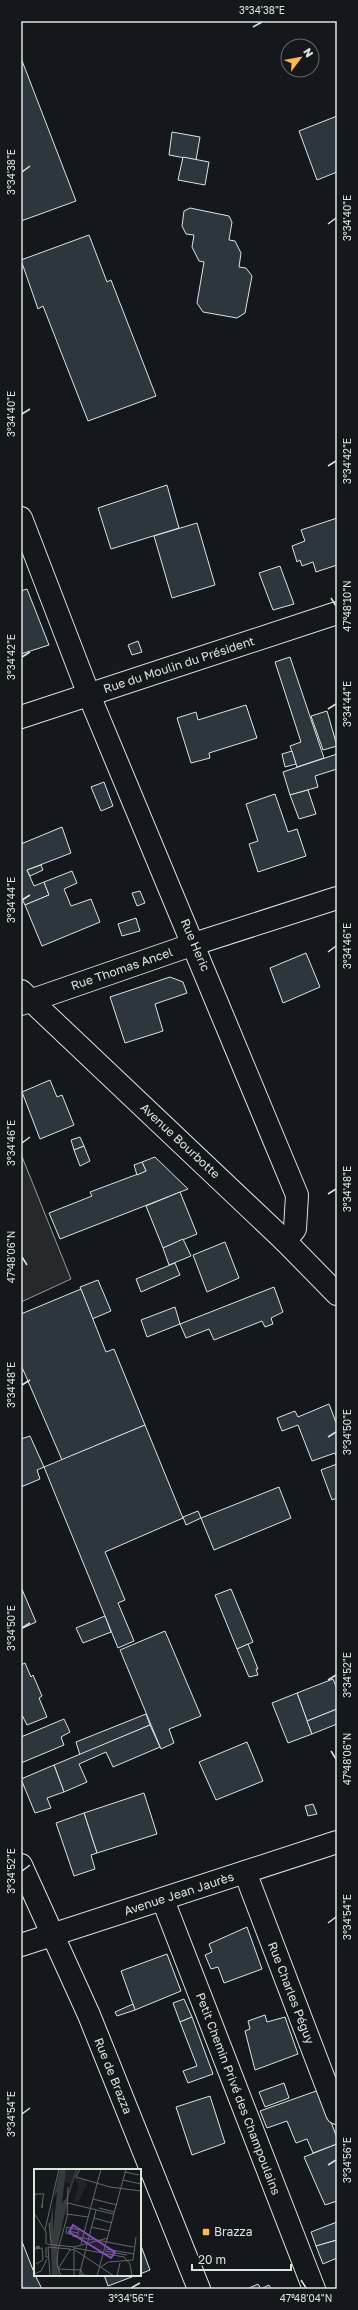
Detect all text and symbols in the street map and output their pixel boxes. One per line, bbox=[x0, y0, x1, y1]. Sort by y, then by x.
text: 3°34'38"E bbox=[239, 4, 285, 16]
north arrow bbox=[280, 38, 320, 78]
text: N bbox=[301, 45, 317, 59]
text: 3°34'38"E bbox=[5, 149, 17, 195]
text: 3°34'40"E bbox=[341, 195, 353, 241]
text: 3°34'40"E bbox=[5, 391, 17, 437]
text: 3°34'42"E bbox=[341, 438, 353, 484]
text: 47°48'10"N bbox=[341, 580, 353, 632]
street label: Rue du Moulin du Président bbox=[101, 633, 256, 696]
text: 3°34'42"E bbox=[5, 634, 17, 680]
text: 3°34'44"E bbox=[341, 681, 353, 727]
text: 3°34'44"E bbox=[5, 877, 17, 923]
street label: Rue Heric bbox=[178, 916, 213, 974]
text: 3°34'46"E bbox=[341, 923, 353, 969]
street label: Rue Thomas Ancel bbox=[69, 944, 175, 993]
street label: Avenue Bourbotte bbox=[137, 1100, 223, 1181]
text: 3°34'46"E bbox=[5, 1120, 17, 1166]
text: 3°34'48"E bbox=[341, 1166, 353, 1212]
text: 47°48'06"N bbox=[5, 1231, 17, 1283]
text: 3°34'48"E bbox=[5, 1362, 17, 1408]
text: 3°34'50"E bbox=[341, 1409, 353, 1455]
text: 3°34'50"E bbox=[5, 1605, 17, 1651]
text: 3°34'52"E bbox=[341, 1652, 353, 1698]
text: 47°48'06"N bbox=[341, 1733, 353, 1785]
text: 3°34'52"E bbox=[5, 1848, 17, 1894]
street label: Avenue Jean Jaurès bbox=[122, 1869, 236, 1918]
text: 3°34'54"E bbox=[341, 1894, 353, 1940]
street label: Rue Charles Péguy bbox=[265, 1940, 318, 2046]
street label: Petit Chemin Privé des Champoulains bbox=[193, 1991, 284, 2197]
street label: Rue de Brazza bbox=[91, 2035, 136, 2116]
text: 3°34'54"E bbox=[5, 2091, 17, 2137]
text: 3°34'56"E bbox=[341, 2137, 353, 2183]
inset map bbox=[34, 2169, 141, 2276]
place label: Brazza bbox=[214, 2224, 253, 2239]
marker: Brazza bbox=[201, 2227, 211, 2237]
scale bar bbox=[192, 2246, 291, 2272]
text: 20 m bbox=[198, 2252, 226, 2267]
text: 3°34'56"E bbox=[108, 2292, 154, 2304]
text: 47°48'04"N bbox=[280, 2292, 332, 2304]

